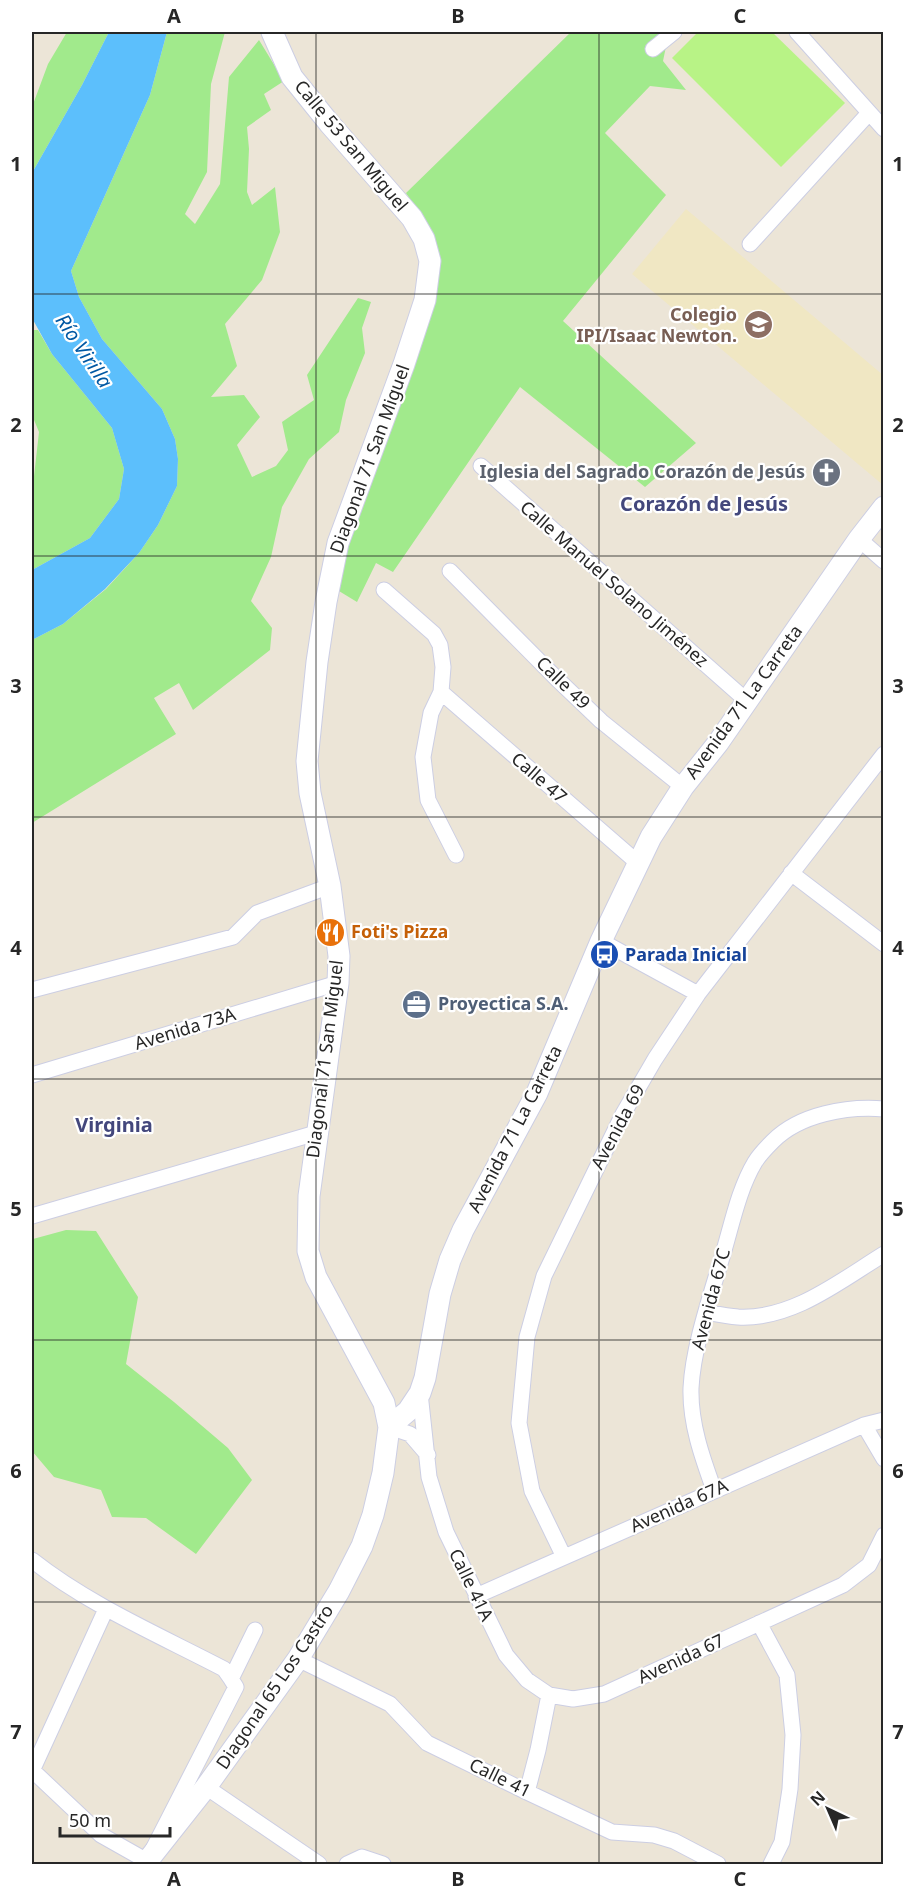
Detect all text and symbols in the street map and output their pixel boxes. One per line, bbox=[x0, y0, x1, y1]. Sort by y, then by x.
text: A bbox=[167, 2, 181, 29]
text: B bbox=[451, 2, 465, 29]
text: C bbox=[734, 2, 747, 29]
street label: Calle 53 San Miguel bbox=[290, 75, 414, 216]
text: 1 bbox=[10, 150, 22, 177]
text: 1 bbox=[892, 150, 904, 177]
place label: Colegio IPI/Isaac Newton. bbox=[577, 302, 737, 347]
water label: Río Virilla bbox=[50, 308, 119, 393]
school or university icon: Colegio IPI/Isaac Newton. bbox=[742, 309, 774, 341]
street label: Diagonal 71 San Miguel bbox=[324, 361, 414, 556]
text: 2 bbox=[10, 411, 22, 438]
text: 2 bbox=[892, 411, 904, 438]
church icon: Iglesia del Sagrado Corazón de Jesús bbox=[810, 456, 842, 488]
place label: Iglesia del Sagrado Corazón de Jesús bbox=[480, 459, 805, 483]
district label: Corazón de Jesús bbox=[620, 490, 788, 517]
street label: Calle Manuel Solano Jiménez bbox=[515, 495, 714, 672]
street label: Avenida 71 La Carreta bbox=[679, 620, 807, 783]
street label: Calle 49 bbox=[532, 651, 596, 714]
text: 3 bbox=[10, 672, 22, 699]
text: 3 bbox=[892, 672, 904, 699]
street label: Calle 47 bbox=[507, 746, 573, 808]
restaurant icon: Foti's Pizza bbox=[314, 916, 346, 948]
place label: Foti's Pizza bbox=[351, 919, 448, 943]
text: 4 bbox=[10, 934, 22, 961]
text: 4 bbox=[892, 934, 904, 961]
bus stop icon: Parada Inicial bbox=[588, 939, 620, 971]
place label: Parada Inicial bbox=[625, 942, 747, 966]
street label: Diagonal 71 San Miguel bbox=[300, 958, 348, 1159]
office icon: Proyectica S.A. bbox=[401, 988, 433, 1020]
place label: Proyectica S.A. bbox=[438, 991, 569, 1015]
street label: Avenida 73A bbox=[131, 1001, 239, 1055]
street label: Avenida 71 La Carreta bbox=[462, 1041, 567, 1216]
street label: Avenida 69 bbox=[585, 1080, 650, 1173]
district label: Virginia bbox=[75, 1111, 153, 1138]
text: 5 bbox=[10, 1195, 22, 1222]
text: 5 bbox=[892, 1195, 904, 1222]
street label: Avenida 67C bbox=[685, 1245, 735, 1352]
text: 6 bbox=[10, 1457, 22, 1484]
text: 6 bbox=[892, 1457, 904, 1484]
street label: Avenida 67A bbox=[626, 1473, 732, 1537]
street label: Calle 41A bbox=[444, 1544, 500, 1625]
street label: Diagonal 65 Los Castro bbox=[210, 1599, 338, 1774]
street label: Avenida 67 bbox=[633, 1628, 728, 1689]
text: 7 bbox=[10, 1718, 22, 1745]
text: 7 bbox=[892, 1718, 904, 1745]
street label: Calle 41 bbox=[465, 1752, 535, 1802]
north arrow bbox=[798, 1779, 858, 1839]
text: N bbox=[805, 1786, 830, 1811]
scale bar bbox=[60, 1800, 170, 1838]
text: 50 m bbox=[69, 1808, 111, 1832]
text: A bbox=[167, 1865, 181, 1892]
text: B bbox=[451, 1865, 465, 1892]
text: C bbox=[734, 1865, 747, 1892]

